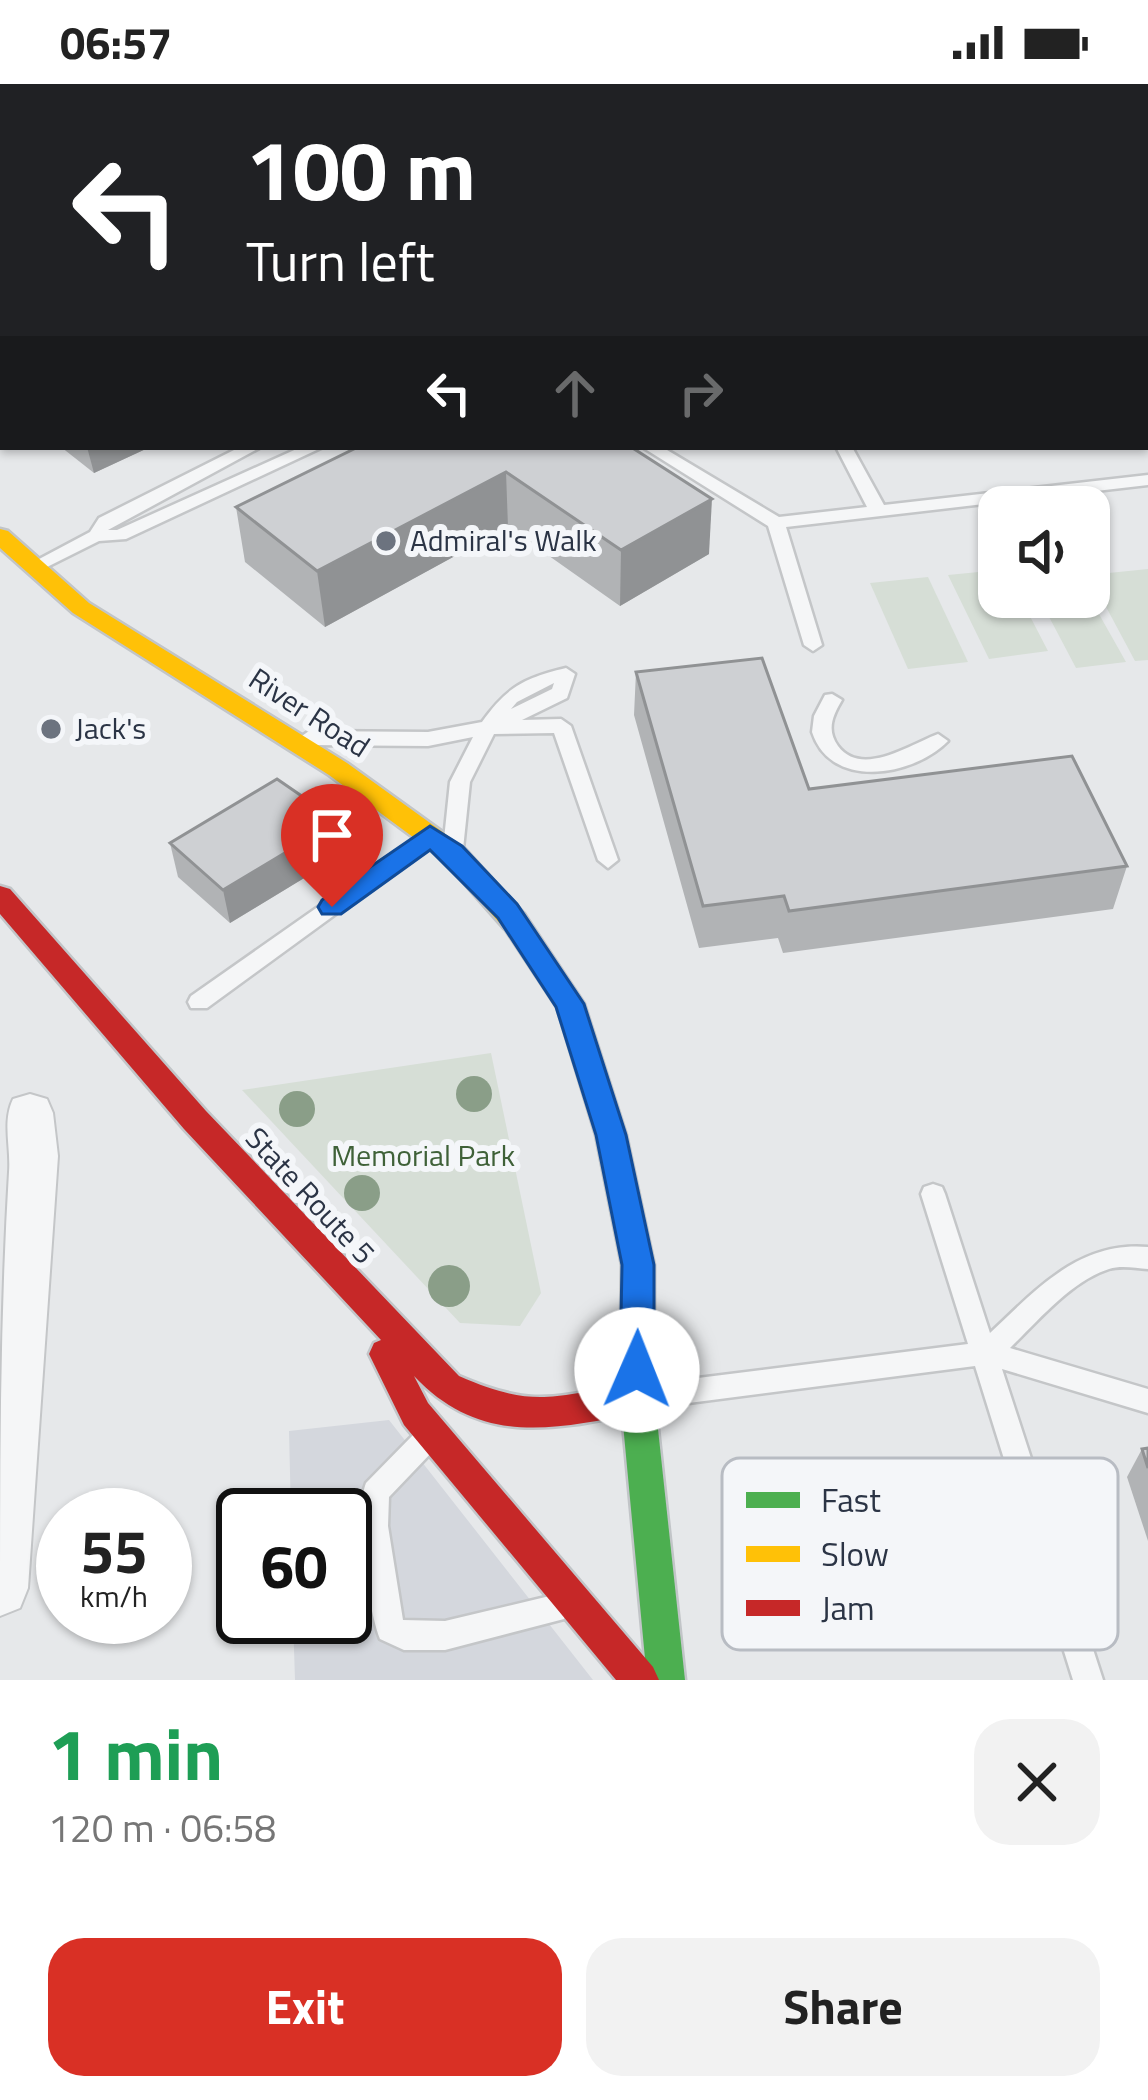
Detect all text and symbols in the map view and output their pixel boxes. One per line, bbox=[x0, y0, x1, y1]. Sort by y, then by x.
text: 06:57 bbox=[60, 8, 172, 76]
text: 100 m bbox=[246, 105, 476, 233]
icon: left bbox=[48, 132, 204, 288]
text: Turn left bbox=[246, 220, 435, 302]
icon: left bbox=[416, 360, 482, 426]
icon: ahead bbox=[542, 360, 608, 426]
icon: right bbox=[668, 360, 734, 426]
map controls bbox=[978, 486, 1110, 618]
button: sound bbox=[978, 486, 1110, 618]
place label: Admiral's Walk bbox=[410, 517, 597, 563]
marker: Admiral's Walk bbox=[373, 528, 399, 554]
street label: River Road bbox=[240, 656, 379, 769]
place label: Jack's bbox=[75, 705, 146, 751]
marker: Jack's bbox=[38, 716, 64, 742]
pin bbox=[281, 784, 383, 907]
icon: arrive bbox=[299, 802, 365, 868]
street label: State Route 5 bbox=[235, 1116, 387, 1274]
park label: Memorial Park bbox=[331, 1132, 515, 1178]
position arrow bbox=[574, 1307, 700, 1433]
legend bbox=[722, 1458, 1118, 1650]
text: Fast bbox=[821, 1475, 881, 1525]
speed limit sign: 60 bbox=[216, 1488, 372, 1644]
text: 55 bbox=[80, 1505, 148, 1596]
text: Slow bbox=[821, 1529, 889, 1579]
text: km/h bbox=[80, 1573, 148, 1619]
text: Jam bbox=[821, 1583, 875, 1633]
text: 1 min bbox=[48, 1698, 223, 1808]
button: close bbox=[974, 1719, 1100, 1845]
text: 120 m · 06:58 bbox=[48, 1798, 276, 1857]
button: Exit bbox=[48, 1938, 562, 2076]
button: Share bbox=[586, 1938, 1100, 2076]

